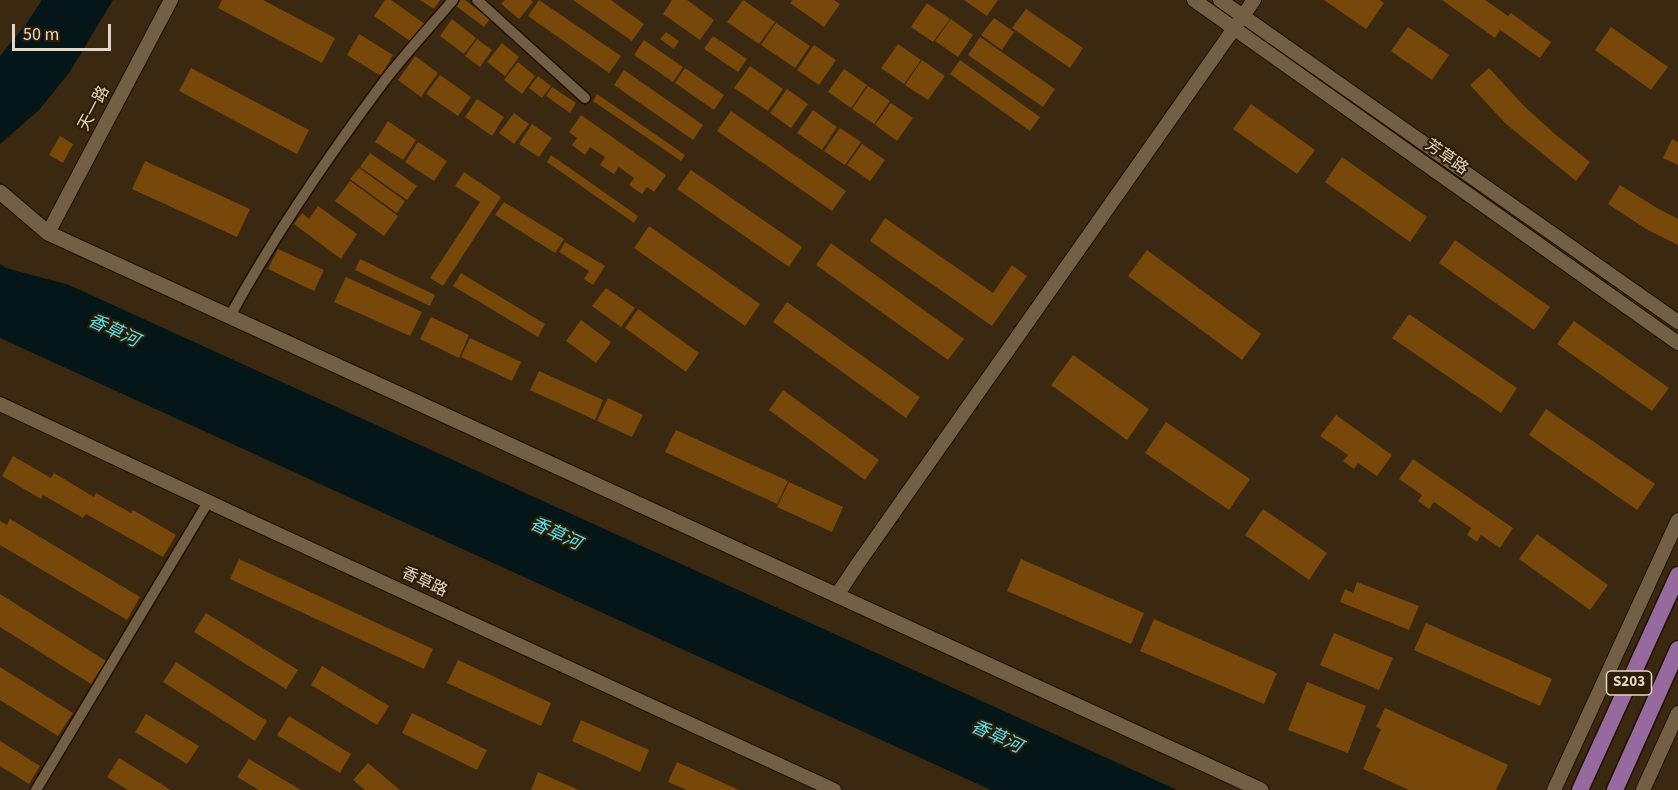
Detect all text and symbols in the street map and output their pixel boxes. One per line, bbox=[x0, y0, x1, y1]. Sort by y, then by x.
scale bar bbox=[15, 12, 114, 50]
text: 50 m bbox=[23, 22, 59, 47]
street label: 天一路 bbox=[75, 83, 115, 135]
street label: 芳草路 bbox=[1421, 136, 1471, 180]
water label: 香草河 bbox=[84, 311, 142, 353]
water label: 香草河 bbox=[526, 514, 584, 556]
street label: 香草路 bbox=[398, 564, 450, 602]
road number: S203 bbox=[1606, 671, 1652, 695]
water label: 香草河 bbox=[967, 717, 1025, 759]

